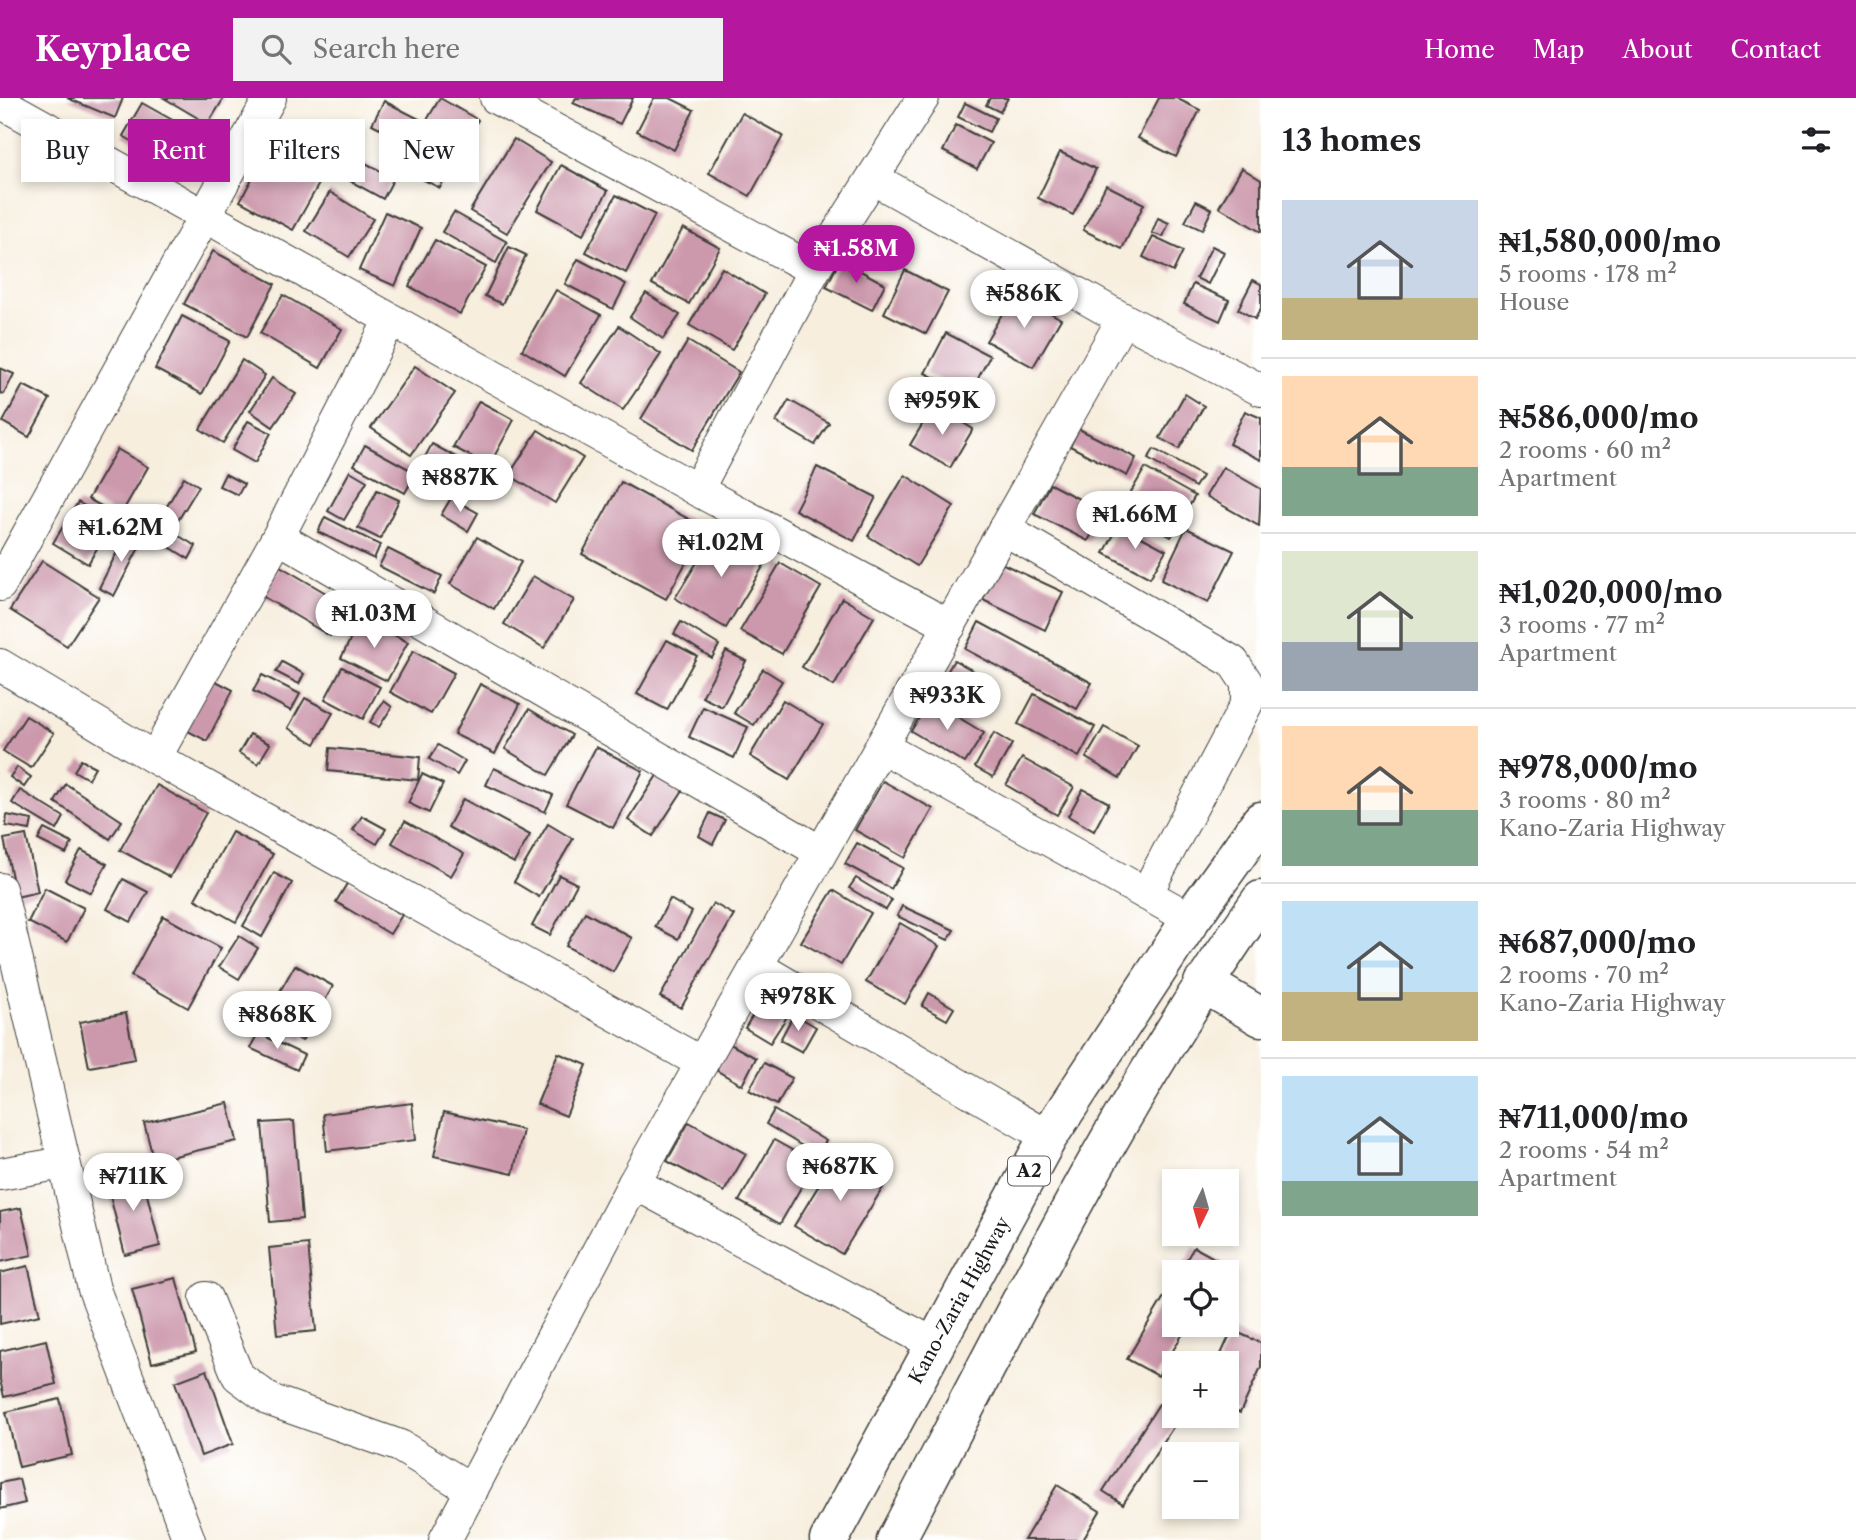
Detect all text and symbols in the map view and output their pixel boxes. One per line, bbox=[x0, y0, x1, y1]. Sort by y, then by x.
search box bbox=[233, 18, 723, 81]
text: Keyplace bbox=[35, 29, 191, 70]
icon: search bbox=[257, 30, 295, 68]
text: Search here bbox=[313, 33, 460, 65]
text: Home bbox=[1424, 35, 1495, 64]
text: Map bbox=[1533, 35, 1584, 64]
text: About bbox=[1622, 35, 1693, 64]
text: Contact bbox=[1731, 35, 1821, 64]
chip: Buy bbox=[21, 119, 114, 182]
chip: Rent bbox=[128, 119, 230, 182]
chip: Filters bbox=[244, 119, 365, 182]
chip: New bbox=[379, 119, 479, 182]
icon: filters bbox=[1797, 121, 1835, 159]
text: 13 homes bbox=[1282, 122, 1421, 159]
text: ₦1,580,000/mo bbox=[1499, 223, 1721, 260]
pin: ₦1.58M bbox=[799, 226, 913, 285]
icon: home bbox=[1338, 228, 1422, 312]
text: ₦1.58M bbox=[814, 234, 898, 262]
text: 5 rooms · 178 m² bbox=[1499, 260, 1677, 288]
pin: ₦586K bbox=[975, 271, 1073, 330]
text: ₦586K bbox=[986, 279, 1062, 307]
text: House bbox=[1499, 288, 1569, 316]
pin: ₦959K bbox=[893, 378, 991, 437]
text: ₦959K bbox=[904, 386, 980, 414]
text: ₦586,000/mo bbox=[1499, 399, 1699, 436]
icon: home bbox=[1338, 404, 1422, 488]
text: 2 rooms · 60 m² bbox=[1499, 436, 1671, 464]
pin: ₦887K bbox=[411, 454, 509, 514]
text: ₦887K bbox=[422, 463, 498, 491]
text: Apartment bbox=[1499, 464, 1617, 492]
pin: ₦1.66M bbox=[1078, 491, 1192, 551]
text: ₦1.66M bbox=[1092, 500, 1178, 528]
pin: ₦1.62M bbox=[64, 504, 178, 564]
text: ₦1.62M bbox=[78, 513, 164, 541]
pin: ₦1.02M bbox=[664, 519, 778, 579]
text: ₦1.02M bbox=[678, 528, 764, 556]
text: ₦1,020,000/mo bbox=[1499, 574, 1723, 611]
icon: home bbox=[1338, 579, 1422, 663]
pin: ₦1.03M bbox=[317, 590, 431, 650]
text: ₦1.03M bbox=[331, 599, 417, 627]
text: 3 rooms · 77 m² bbox=[1499, 611, 1665, 639]
text: Apartment bbox=[1499, 639, 1617, 667]
pin: ₦933K bbox=[898, 672, 996, 732]
text: ₦933K bbox=[910, 681, 984, 709]
text: ₦978,000/mo bbox=[1499, 749, 1698, 786]
icon: home bbox=[1338, 754, 1422, 838]
text: 3 rooms · 80 m² bbox=[1499, 786, 1671, 814]
text: Kano-Zaria Highway bbox=[1499, 814, 1726, 842]
text: ₦687,000/mo bbox=[1499, 924, 1696, 961]
icon: home bbox=[1338, 929, 1422, 1013]
text: 2 rooms · 70 m² bbox=[1499, 961, 1669, 989]
pin: ₦978K bbox=[749, 974, 847, 1033]
text: ₦978K bbox=[761, 982, 835, 1010]
text: Kano-Zaria Highway bbox=[1499, 989, 1726, 1017]
pin: ₦868K bbox=[228, 992, 326, 1051]
text: ₦868K bbox=[238, 1000, 316, 1028]
text: ₦711,000/mo bbox=[1499, 1099, 1688, 1136]
icon: home bbox=[1338, 1104, 1422, 1188]
text: 2 rooms · 54 m² bbox=[1499, 1136, 1669, 1164]
pin: ₦687K bbox=[791, 1144, 889, 1203]
text: ₦687K bbox=[803, 1152, 877, 1180]
pin: ₦711K bbox=[84, 1154, 182, 1213]
road number: A2 bbox=[1008, 1156, 1050, 1186]
text: ₦711K bbox=[99, 1162, 167, 1190]
text: Apartment bbox=[1499, 1164, 1617, 1192]
north arrow bbox=[1162, 1169, 1239, 1246]
map controls bbox=[1162, 1169, 1239, 1519]
street label: Kano-Zaria Highway bbox=[904, 1212, 1015, 1388]
button: locate bbox=[1162, 1260, 1239, 1337]
button: + bbox=[1162, 1351, 1239, 1428]
button: − bbox=[1162, 1442, 1239, 1519]

